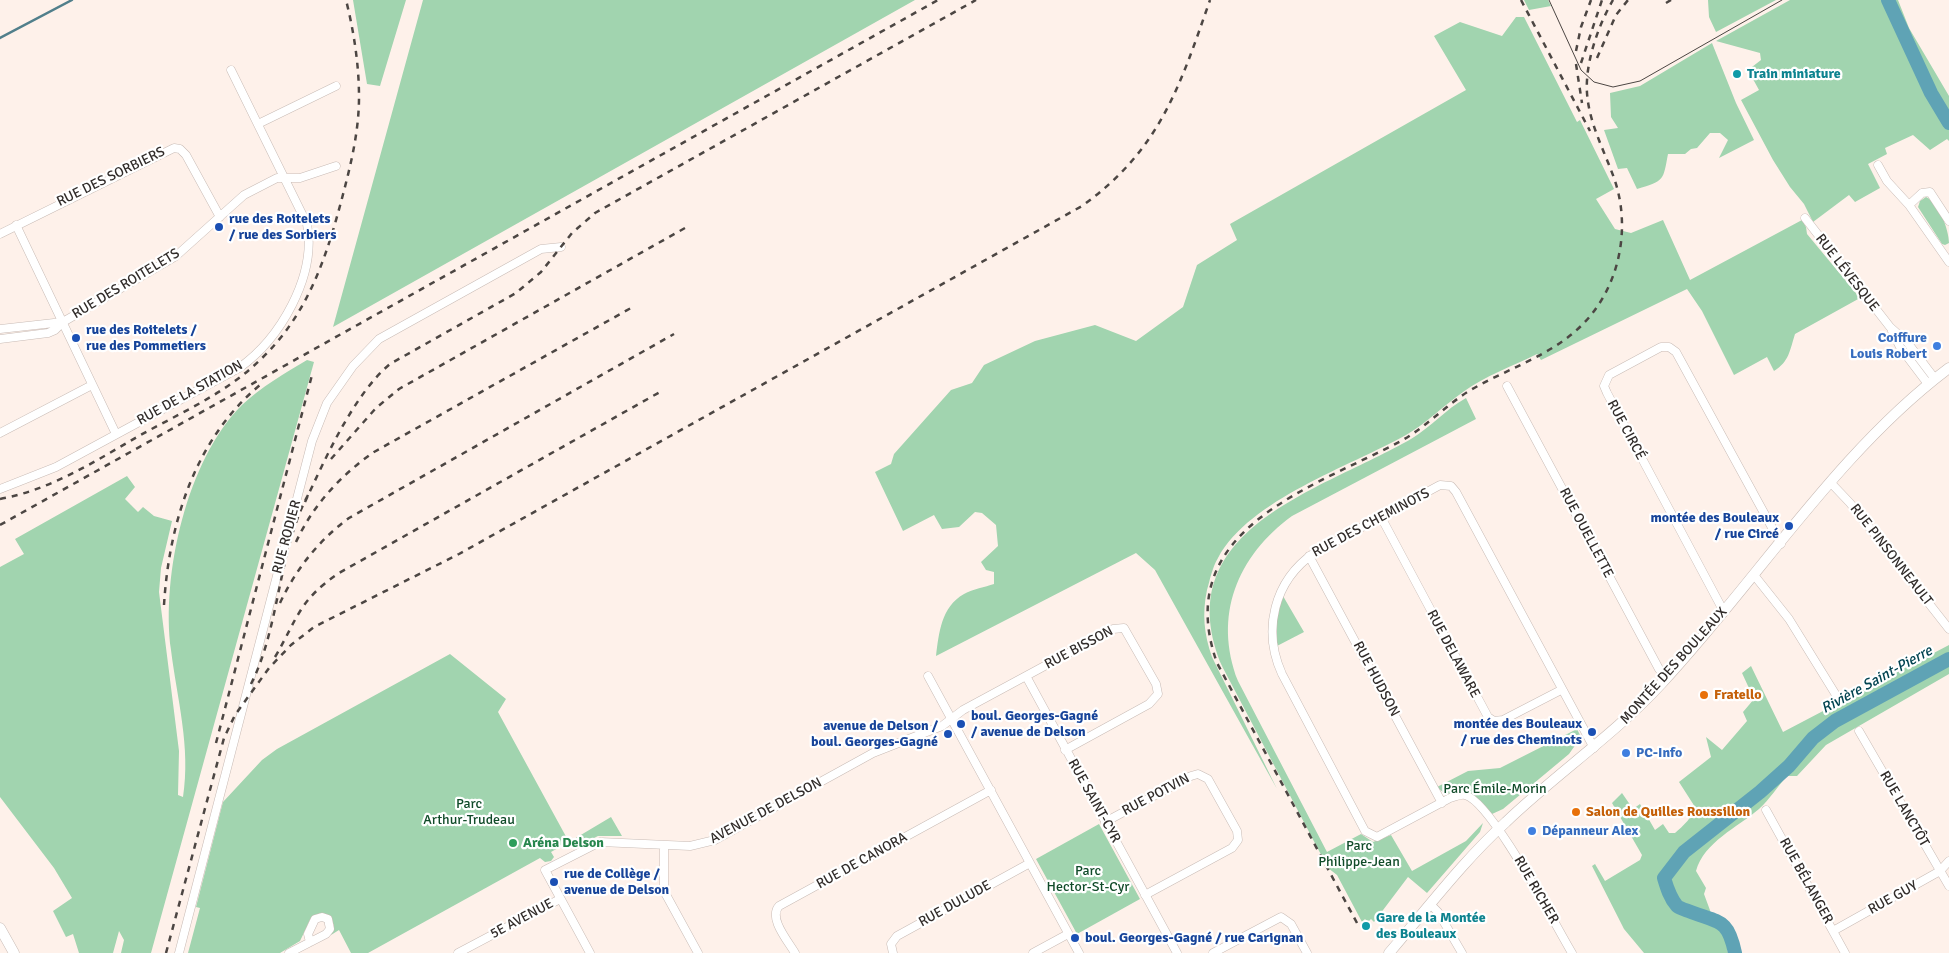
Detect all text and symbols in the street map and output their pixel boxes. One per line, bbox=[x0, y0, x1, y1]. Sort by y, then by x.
place label: Train miniature bbox=[1747, 66, 1841, 82]
marker: Train miniature bbox=[1731, 68, 1743, 80]
street label: RUE DES SORBIERS bbox=[54, 143, 168, 211]
place label: rue des Roitelets / rue des Sorbiers bbox=[229, 211, 336, 243]
marker: rue des Roitelets / rue des Sorbiers bbox=[213, 221, 225, 233]
street label: RUE LÉVESQUE bbox=[1812, 231, 1882, 315]
street label: RUE DES ROITELETS bbox=[69, 245, 183, 323]
place label: rue des Roitelets / rue des Pommetiers bbox=[86, 322, 206, 354]
place label: Coiffure Louis Robert bbox=[1850, 330, 1927, 362]
marker: rue des Roitelets / rue des Pommetiers bbox=[70, 332, 82, 344]
marker: Coiffure Louis Robert bbox=[1931, 340, 1943, 352]
street label: RUE DE LA STATION bbox=[134, 357, 246, 429]
street label: RUE CIRCÉ bbox=[1603, 397, 1649, 463]
street label: RUE DES CHEMINOTS bbox=[1309, 485, 1433, 561]
street label: RUE OUELLETTE bbox=[1555, 485, 1617, 581]
street label: RUE RODIER bbox=[269, 498, 305, 576]
street label: RUE PINSONNEAULT bbox=[1846, 501, 1936, 609]
place label: montée des Bouleaux / rue Circé bbox=[1650, 510, 1779, 542]
marker: montée des Bouleaux / rue Circé bbox=[1783, 520, 1795, 532]
street label: MONTÉE DES BOULEAUX bbox=[1617, 604, 1731, 728]
street label: RUE DELAWARE bbox=[1423, 607, 1483, 701]
street label: RUE BISSON bbox=[1042, 623, 1116, 673]
street label: RUE HUDSON bbox=[1349, 638, 1403, 720]
water label: Rivière Saint-Pierre bbox=[1818, 642, 1936, 718]
place label: Fratello bbox=[1714, 687, 1762, 703]
marker: Fratello bbox=[1698, 689, 1710, 701]
place label: boul. Georges-Gagné / avenue de Delson bbox=[971, 708, 1098, 740]
place label: montée des Bouleaux / rue des Cheminots bbox=[1453, 716, 1582, 749]
place label: avenue de Delson / boul. Georges-Gagné bbox=[811, 718, 938, 750]
marker: boul. Georges-Gagné / avenue de Delson bbox=[955, 718, 967, 730]
marker: montée des Bouleaux / rue des Cheminots bbox=[1586, 726, 1598, 738]
marker: avenue de Delson / boul. Georges-Gagné bbox=[942, 728, 954, 740]
place label: PC-Info bbox=[1636, 745, 1682, 761]
marker: PC-Info bbox=[1620, 747, 1632, 759]
street label: RUE SAINT-CYR bbox=[1064, 756, 1124, 846]
street label: RUE LANCTÔT bbox=[1876, 768, 1932, 850]
street label: RUE POTVIN bbox=[1119, 770, 1193, 820]
street label: AVENUE DE DELSON bbox=[707, 774, 825, 848]
park label: Parc Émile-Morin bbox=[1443, 781, 1547, 797]
park label: Parc Arthur-Trudeau bbox=[423, 796, 515, 829]
place label: Salon de Quilles Roussillon bbox=[1586, 804, 1750, 820]
marker: Salon de Quilles Roussillon bbox=[1570, 806, 1582, 818]
place label: Dépanneur Alex bbox=[1542, 823, 1638, 839]
marker: Dépanneur Alex bbox=[1526, 825, 1538, 837]
street label: RUE DE CANORA bbox=[814, 829, 910, 893]
place label: Aréna Delson bbox=[523, 835, 604, 851]
street label: RUE BÉLANGER bbox=[1775, 835, 1837, 927]
marker: Aréna Delson bbox=[507, 837, 519, 849]
park label: Parc Philippe-Jean bbox=[1318, 838, 1400, 870]
street label: RUE RICHER bbox=[1510, 853, 1562, 927]
park label: Parc Hector-St-Cyr bbox=[1047, 863, 1129, 896]
place label: rue de Collège / avenue de Delson bbox=[564, 866, 669, 899]
marker: rue de Collège / avenue de Delson bbox=[548, 876, 560, 888]
street label: RUE DULUDE bbox=[916, 877, 994, 931]
street label: RUE GUY bbox=[1865, 878, 1921, 918]
street label: 5E AVENUE bbox=[488, 895, 556, 943]
place label: Gare de la Montée des Bouleaux bbox=[1376, 910, 1486, 942]
marker: Gare de la Montée des Bouleaux bbox=[1360, 920, 1372, 932]
place label: boul. Georges-Gagné / rue Carignan bbox=[1085, 930, 1304, 946]
marker: boul. Georges-Gagné / rue Carignan bbox=[1069, 932, 1081, 944]

